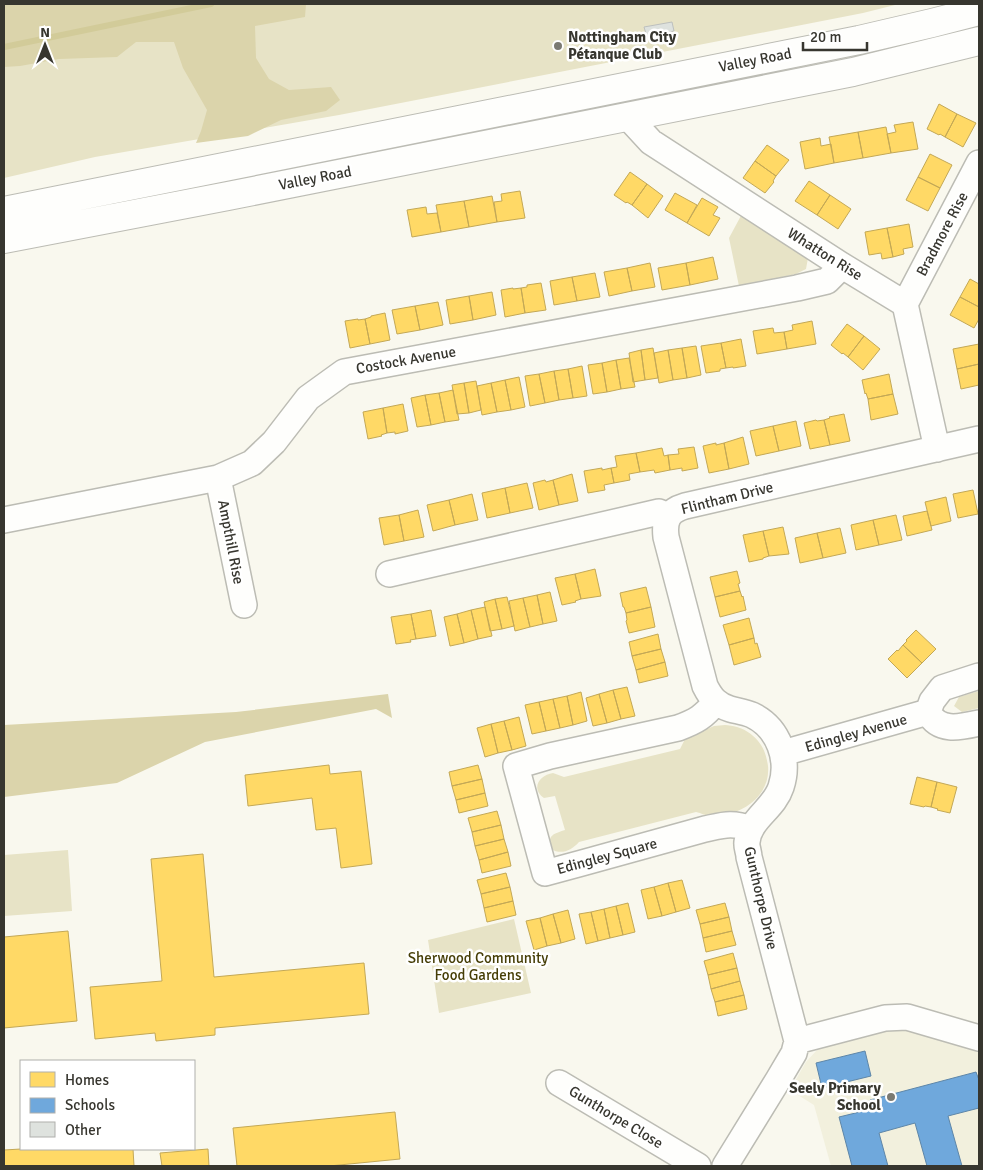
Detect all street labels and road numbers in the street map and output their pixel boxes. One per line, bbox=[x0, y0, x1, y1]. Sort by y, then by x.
street label: Valley Road bbox=[717, 44, 793, 76]
street label: Valley Road bbox=[277, 162, 353, 194]
street label: Bradmore Rise bbox=[912, 189, 972, 279]
street label: Whatton Rise bbox=[784, 224, 866, 284]
street label: Costock Avenue bbox=[355, 342, 457, 378]
street label: Flintham Drive bbox=[679, 478, 775, 518]
street label: Ampthill Rise bbox=[214, 498, 248, 586]
street label: Edingley Avenue bbox=[803, 710, 909, 756]
street label: Edingley Square bbox=[555, 834, 659, 878]
street label: Gunthorpe Drive bbox=[740, 845, 782, 951]
street label: Gunthorpe Close bbox=[566, 1082, 666, 1152]

